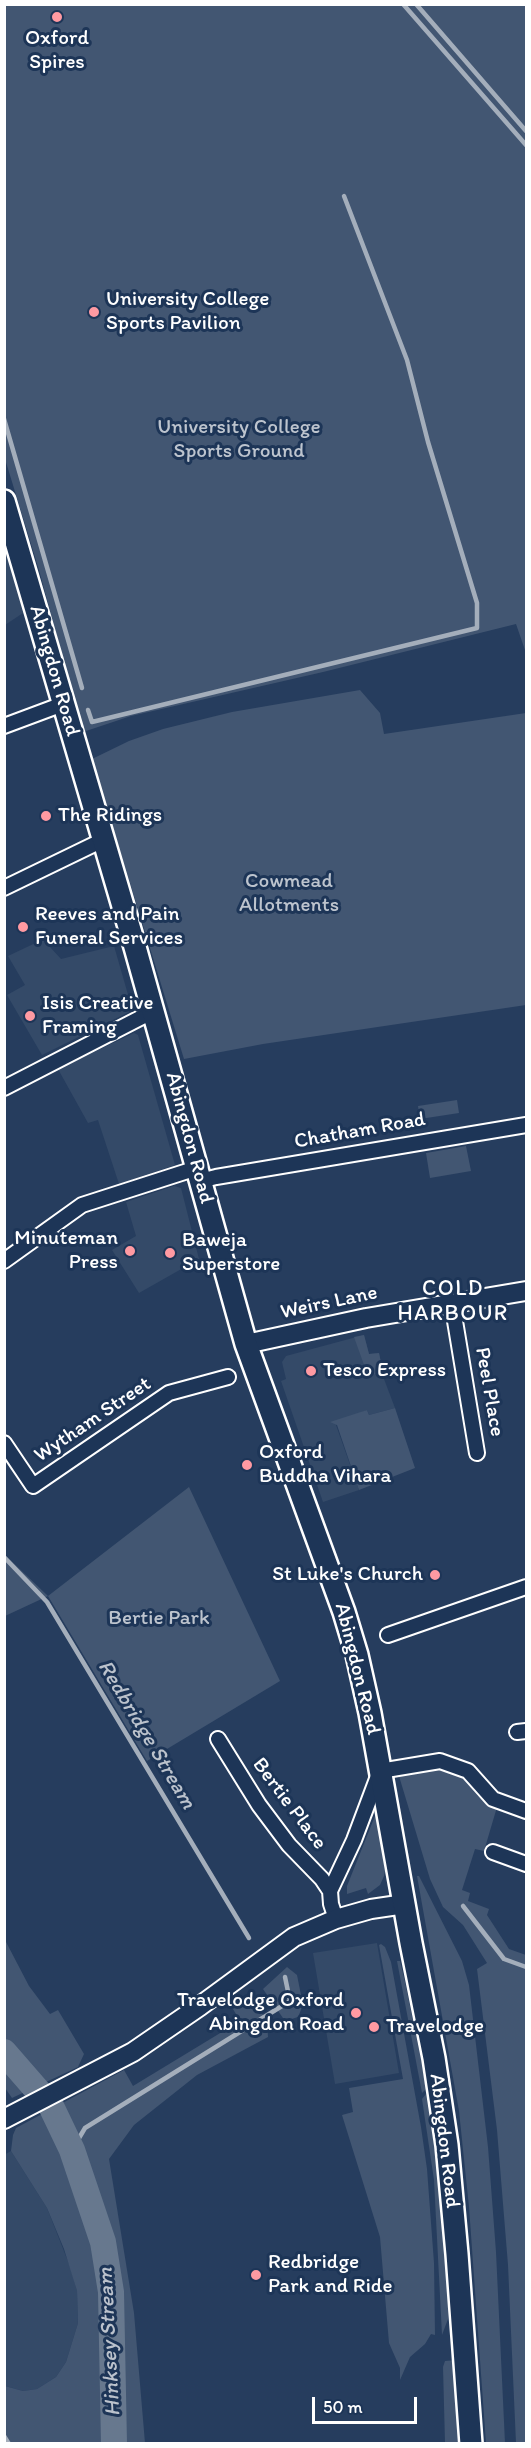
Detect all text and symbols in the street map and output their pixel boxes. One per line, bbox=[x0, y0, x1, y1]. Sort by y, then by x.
marker: Oxford Spires bbox=[50, 10, 64, 24]
place label: Oxford Spires bbox=[25, 26, 89, 76]
place label: University College Sports Pavilion bbox=[106, 287, 269, 337]
marker: University College Sports Pavilion bbox=[87, 305, 101, 319]
park label: University College Sports Ground bbox=[157, 415, 321, 465]
street label: Abingdon Road bbox=[23, 603, 85, 739]
place label: The Ridings bbox=[58, 803, 162, 829]
marker: The Ridings bbox=[39, 809, 53, 823]
park label: Cowmead Allotments bbox=[239, 869, 339, 919]
place label: Reeves and Pain Funeral Services bbox=[35, 902, 183, 952]
marker: Reeves and Pain Funeral Services bbox=[16, 920, 30, 934]
place label: Isis Creative Framing bbox=[42, 991, 154, 1041]
marker: Isis Creative Framing bbox=[23, 1009, 37, 1023]
street label: Abingdon Road bbox=[159, 1069, 219, 1207]
street label: Chatham Road bbox=[292, 1107, 428, 1155]
place label: Minuteman Press bbox=[14, 1226, 118, 1276]
place label: Baweja Superstore bbox=[182, 1228, 280, 1278]
marker: Minuteman Press bbox=[123, 1244, 137, 1258]
marker: Baweja Superstore bbox=[163, 1246, 177, 1260]
district label: COLD HARBOUR bbox=[397, 1276, 509, 1328]
street label: Weirs Lane bbox=[278, 1280, 380, 1326]
street label: Peel Place bbox=[469, 1345, 509, 1439]
place label: Tesco Express bbox=[323, 1358, 446, 1384]
marker: Tesco Express bbox=[304, 1364, 318, 1378]
street label: Wytham Street bbox=[30, 1372, 156, 1468]
place label: Oxford Buddha Vihara bbox=[259, 1440, 391, 1490]
marker: Oxford Buddha Vihara bbox=[240, 1458, 254, 1472]
place label: St Luke's Church bbox=[272, 1562, 423, 1588]
marker: St Luke's Church bbox=[428, 1568, 442, 1582]
street label: Abingdon Road bbox=[328, 1600, 386, 1738]
park label: Bertie Park bbox=[108, 1606, 210, 1632]
water label: Redbridge Stream bbox=[91, 1656, 201, 1814]
street label: Bertie Place bbox=[246, 1753, 332, 1855]
place label: Travelodge Oxford Abingdon Road bbox=[177, 1988, 344, 2038]
marker: Travelodge Oxford Abingdon Road bbox=[349, 2006, 363, 2020]
place label: Travelodge bbox=[386, 2014, 484, 2040]
marker: Travelodge bbox=[367, 2020, 381, 2034]
street label: Abingdon Road bbox=[423, 2072, 465, 2210]
place label: Redbridge Park and Ride bbox=[268, 2250, 392, 2300]
water label: Hinksey Stream bbox=[93, 2267, 127, 2417]
marker: Redbridge Park and Ride bbox=[249, 2268, 263, 2282]
scale bar bbox=[315, 2385, 420, 2423]
text: 50 m bbox=[323, 2396, 363, 2418]

